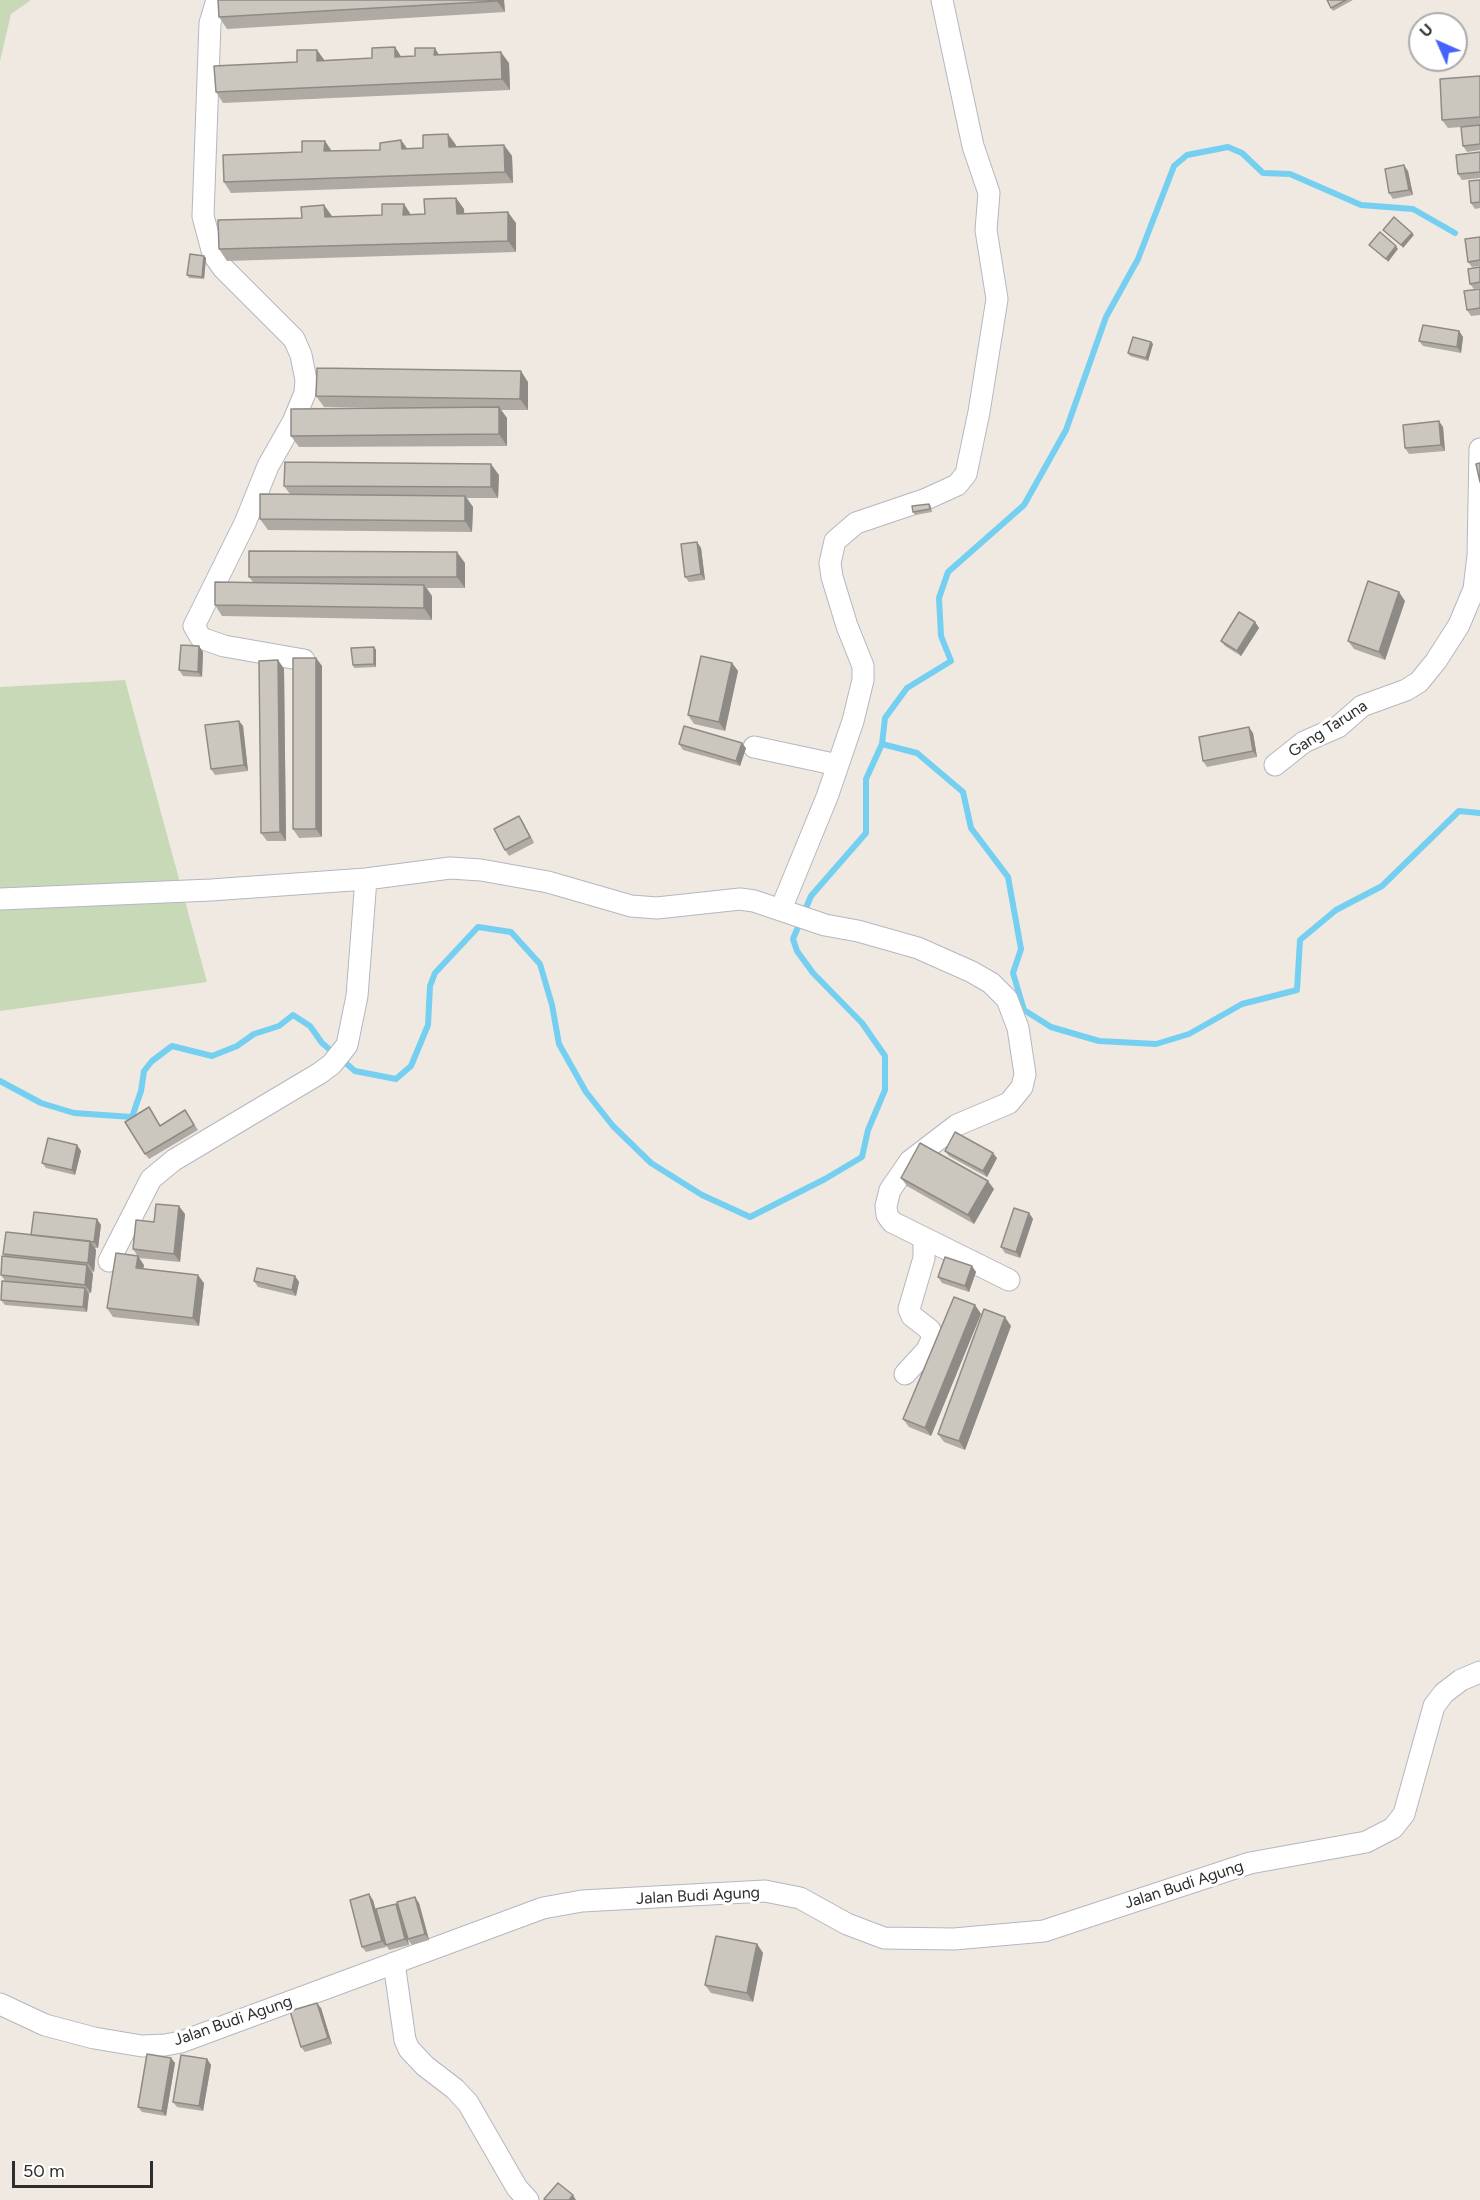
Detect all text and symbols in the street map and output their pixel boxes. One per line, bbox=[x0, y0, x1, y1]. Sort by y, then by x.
north arrow bbox=[1408, 12, 1468, 72]
text: U bbox=[1416, 20, 1437, 41]
street label: Gang Taruna bbox=[1285, 696, 1371, 762]
street label: Jalan Budi Agung bbox=[1122, 1857, 1246, 1913]
street label: Jalan Budi Agung bbox=[636, 1883, 760, 1909]
street label: Jalan Budi Agung bbox=[171, 1992, 295, 2050]
scale bar bbox=[15, 2149, 156, 2187]
text: 50 m bbox=[23, 2160, 65, 2182]

